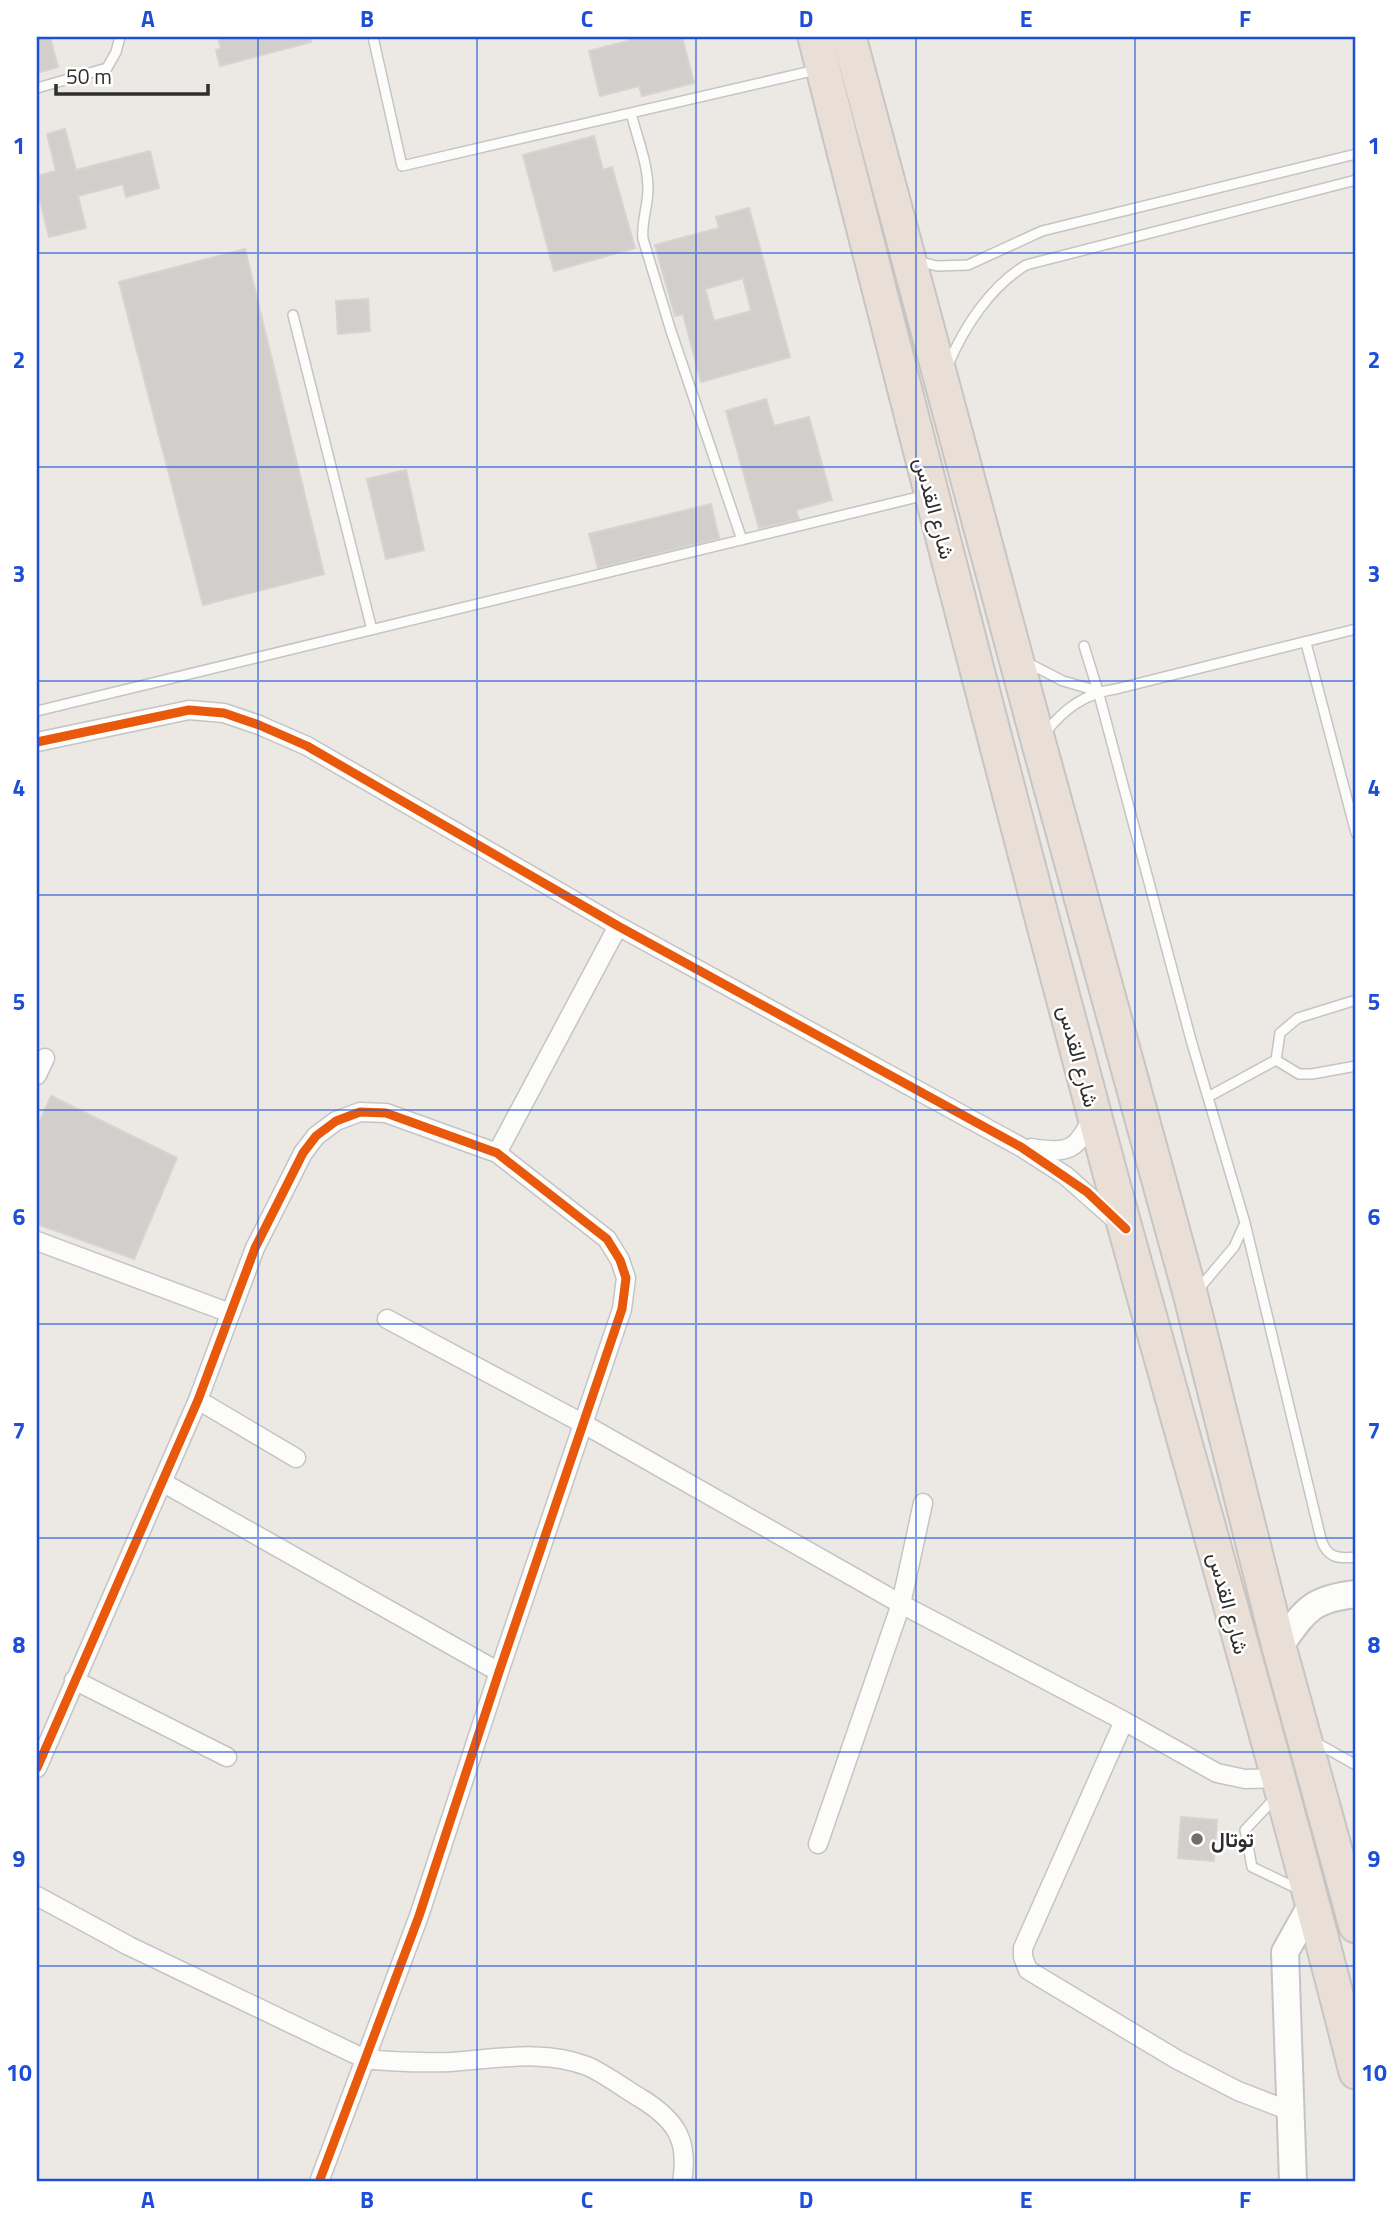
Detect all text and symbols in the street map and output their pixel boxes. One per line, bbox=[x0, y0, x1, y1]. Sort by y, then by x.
text: A bbox=[141, 1, 155, 36]
text: B bbox=[360, 1, 374, 36]
text: C bbox=[581, 1, 593, 36]
text: D bbox=[799, 1, 813, 36]
text: E bbox=[1020, 1, 1032, 36]
text: F bbox=[1239, 1, 1251, 36]
scale bar bbox=[56, 52, 208, 96]
text: 50 m bbox=[66, 60, 112, 92]
text: 1 bbox=[13, 128, 25, 163]
text: 1 bbox=[1368, 128, 1380, 163]
text: 2 bbox=[13, 342, 25, 377]
text: 2 bbox=[1368, 342, 1380, 377]
street label: شارع القدس bbox=[906, 454, 964, 562]
text: 3 bbox=[13, 556, 25, 591]
text: 3 bbox=[1368, 556, 1380, 591]
text: 4 bbox=[13, 770, 25, 805]
text: 4 bbox=[1368, 770, 1380, 805]
text: 5 bbox=[13, 984, 25, 1019]
text: 5 bbox=[1368, 984, 1380, 1019]
street label: شارع القدس bbox=[1050, 1002, 1108, 1110]
text: 6 bbox=[13, 1199, 26, 1234]
text: 6 bbox=[1368, 1199, 1381, 1234]
text: 7 bbox=[13, 1413, 25, 1448]
text: 7 bbox=[1368, 1413, 1380, 1448]
street label: شارع القدس bbox=[1200, 1549, 1258, 1657]
text: 8 bbox=[13, 1627, 26, 1662]
text: 8 bbox=[1368, 1627, 1381, 1662]
place label: توتال bbox=[1211, 1823, 1254, 1855]
marker: توتال bbox=[1189, 1831, 1205, 1847]
text: 9 bbox=[13, 1841, 26, 1876]
text: 9 bbox=[1368, 1841, 1381, 1876]
text: 10 bbox=[6, 2055, 32, 2090]
text: 10 bbox=[1361, 2055, 1387, 2090]
text: A bbox=[141, 2182, 155, 2217]
text: B bbox=[360, 2182, 374, 2217]
text: C bbox=[581, 2182, 593, 2217]
text: D bbox=[799, 2182, 813, 2217]
text: E bbox=[1020, 2182, 1032, 2217]
text: F bbox=[1239, 2182, 1251, 2217]

